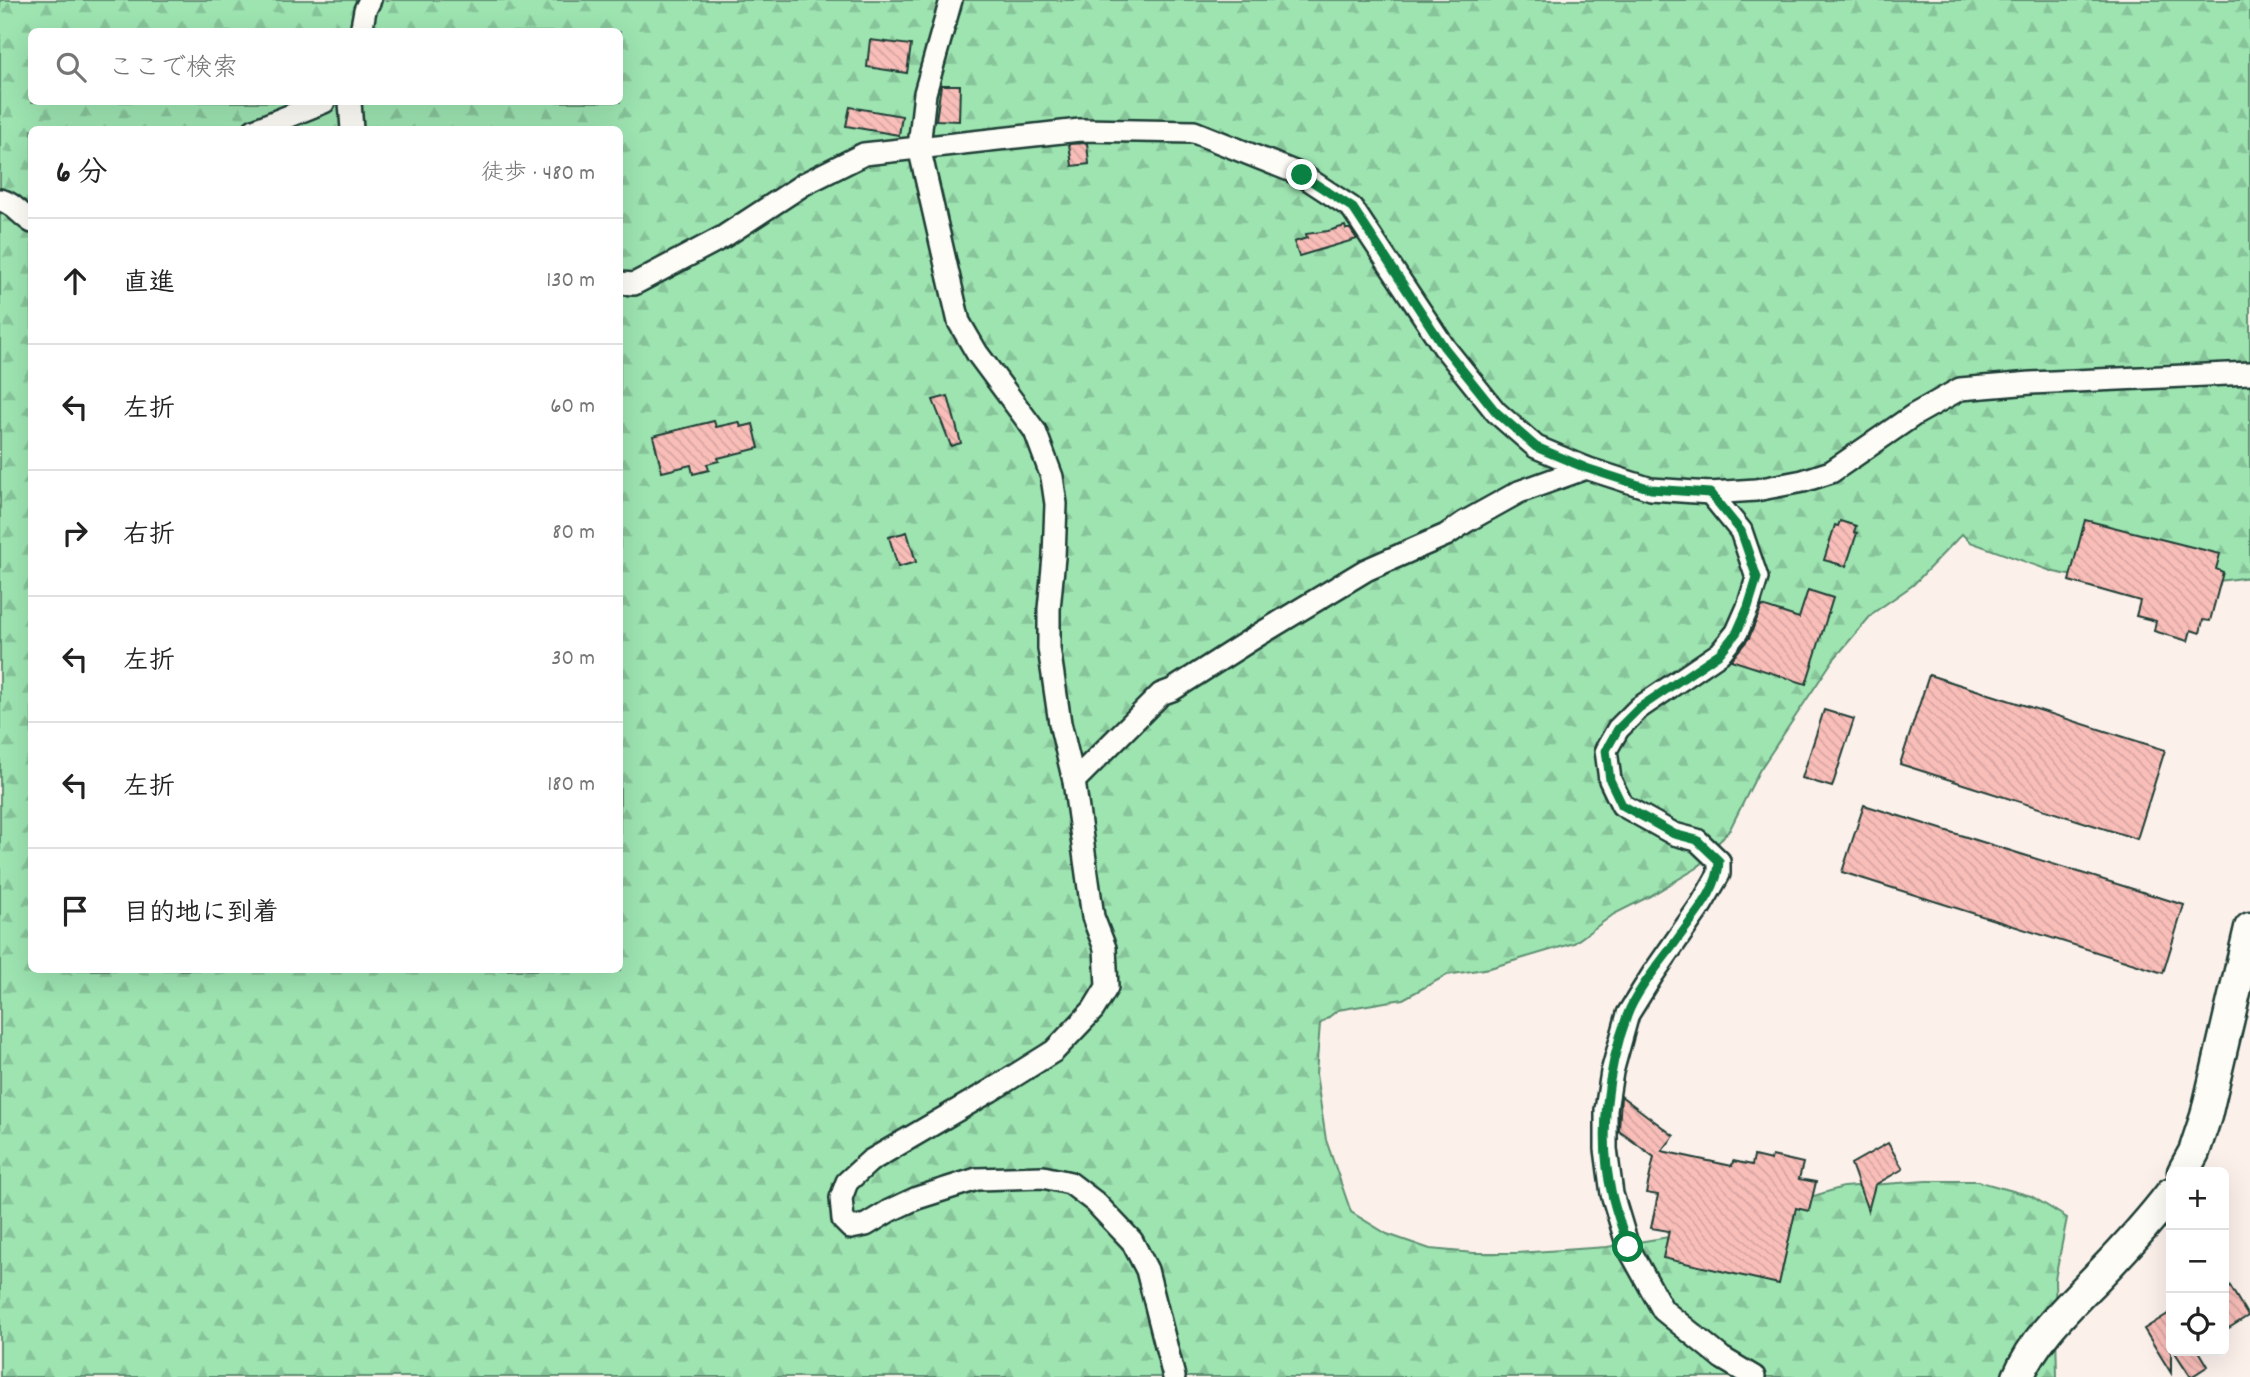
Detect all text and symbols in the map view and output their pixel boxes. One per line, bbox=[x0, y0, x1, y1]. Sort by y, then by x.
search box bbox=[28, 28, 623, 105]
icon: search bbox=[52, 48, 90, 86]
text: ここで検索 bbox=[108, 51, 238, 88]
text: 6 分 bbox=[56, 154, 108, 197]
text: 徒歩 · 480 m bbox=[481, 158, 595, 191]
route end bbox=[1286, 159, 1317, 190]
icon: ahead bbox=[56, 262, 94, 300]
text: 130 m bbox=[546, 265, 595, 298]
text: 直進 bbox=[123, 266, 175, 303]
icon: left bbox=[56, 388, 94, 426]
text: 60 m bbox=[550, 391, 595, 424]
text: 左折 bbox=[123, 392, 175, 429]
icon: right bbox=[56, 514, 94, 552]
text: 80 m bbox=[552, 517, 595, 550]
text: 右折 bbox=[123, 518, 175, 555]
icon: left bbox=[56, 640, 94, 678]
text: 30 m bbox=[551, 643, 595, 676]
text: 左折 bbox=[123, 644, 175, 681]
icon: left bbox=[56, 766, 94, 804]
text: 180 m bbox=[547, 769, 595, 802]
text: 左折 bbox=[123, 770, 175, 807]
icon: arrive bbox=[56, 892, 94, 930]
text: 目的地に到着 bbox=[123, 896, 279, 933]
map controls bbox=[2166, 1167, 2229, 1356]
button: + bbox=[2166, 1167, 2229, 1230]
button: − bbox=[2166, 1230, 2229, 1293]
route start bbox=[1612, 1231, 1643, 1262]
button: locate bbox=[2166, 1293, 2229, 1356]

